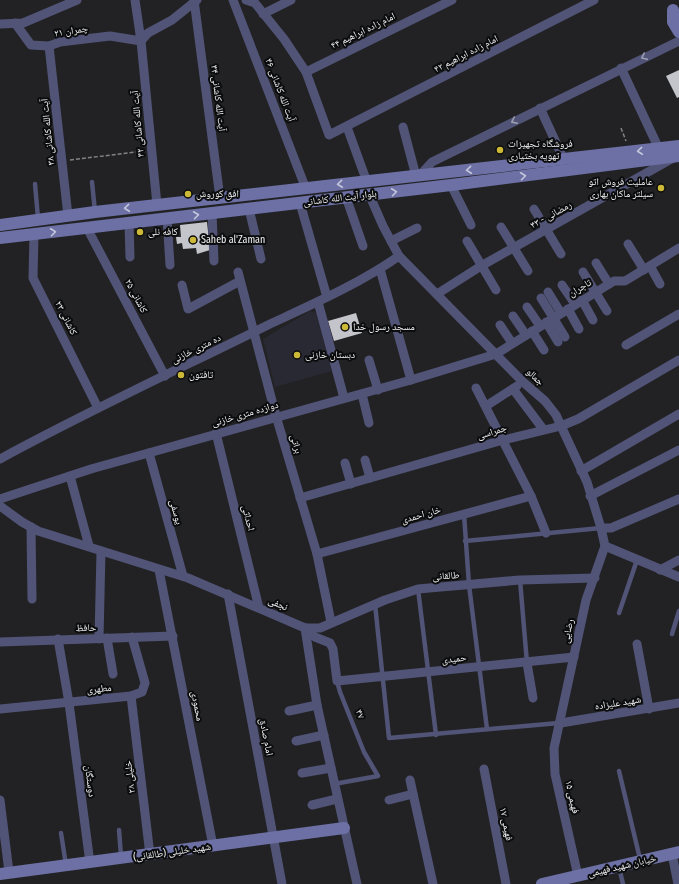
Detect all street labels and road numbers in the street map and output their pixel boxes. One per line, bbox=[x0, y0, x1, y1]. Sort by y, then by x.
street label: امام زاده ابراهیم ۴۴ bbox=[329, 10, 398, 53]
street label: چمران ۲۱ bbox=[53, 22, 89, 40]
street label: امام زاده ابراهیم ۴۲ bbox=[432, 33, 501, 76]
street label: آیت الله کاشانی ۴۶ bbox=[262, 57, 298, 124]
street label: آیت الله کاشانی ۴۴ bbox=[208, 64, 228, 132]
street label: آیت الله کاشانی ۴۲ bbox=[129, 90, 147, 158]
street label: آیت الله کاشانی ۳۸ bbox=[38, 98, 57, 166]
street label: بلوار آیت الله کاشانی bbox=[303, 188, 378, 208]
street label: رمضانی - ۴۳ bbox=[528, 199, 574, 231]
street label: تاجران bbox=[566, 276, 594, 299]
street label: کاشانی ۲۵ bbox=[122, 277, 150, 315]
street label: کاشانی ۲۳ bbox=[52, 299, 80, 337]
street label: ده متری خازنی bbox=[169, 332, 223, 366]
street label: جمالو bbox=[524, 366, 547, 389]
street label: دوازده متری خازنی bbox=[210, 399, 280, 429]
street label: جمراسی bbox=[476, 422, 509, 442]
street label: براتی bbox=[288, 433, 305, 455]
street label: یوسفی bbox=[167, 498, 185, 526]
street label: خان احمدی bbox=[400, 503, 443, 526]
street label: احداثی bbox=[239, 504, 257, 532]
street label: طالقانی bbox=[432, 569, 460, 583]
street label: نجفی bbox=[266, 595, 290, 614]
street label: رضایی bbox=[560, 618, 576, 644]
street label: حافظ bbox=[75, 622, 97, 634]
street label: حمیدی bbox=[441, 651, 468, 666]
street label: مطهری bbox=[86, 682, 112, 696]
street label: محمودی bbox=[188, 690, 206, 722]
street label: شهید علیزاده bbox=[594, 693, 642, 713]
street label: ۴۷ bbox=[353, 708, 367, 721]
street label: امام صادق bbox=[256, 717, 275, 757]
street label: خلیلی ۲۸ bbox=[122, 759, 138, 794]
street label: دوستگان bbox=[82, 764, 98, 798]
street label: فهیمی ۱۵ bbox=[562, 779, 582, 815]
street label: فهیمی ۱۷ bbox=[497, 806, 515, 842]
street label: شهید خلیلی (طالقانی) bbox=[132, 840, 212, 863]
street label: خیابان شهید فهیمی bbox=[587, 852, 658, 880]

